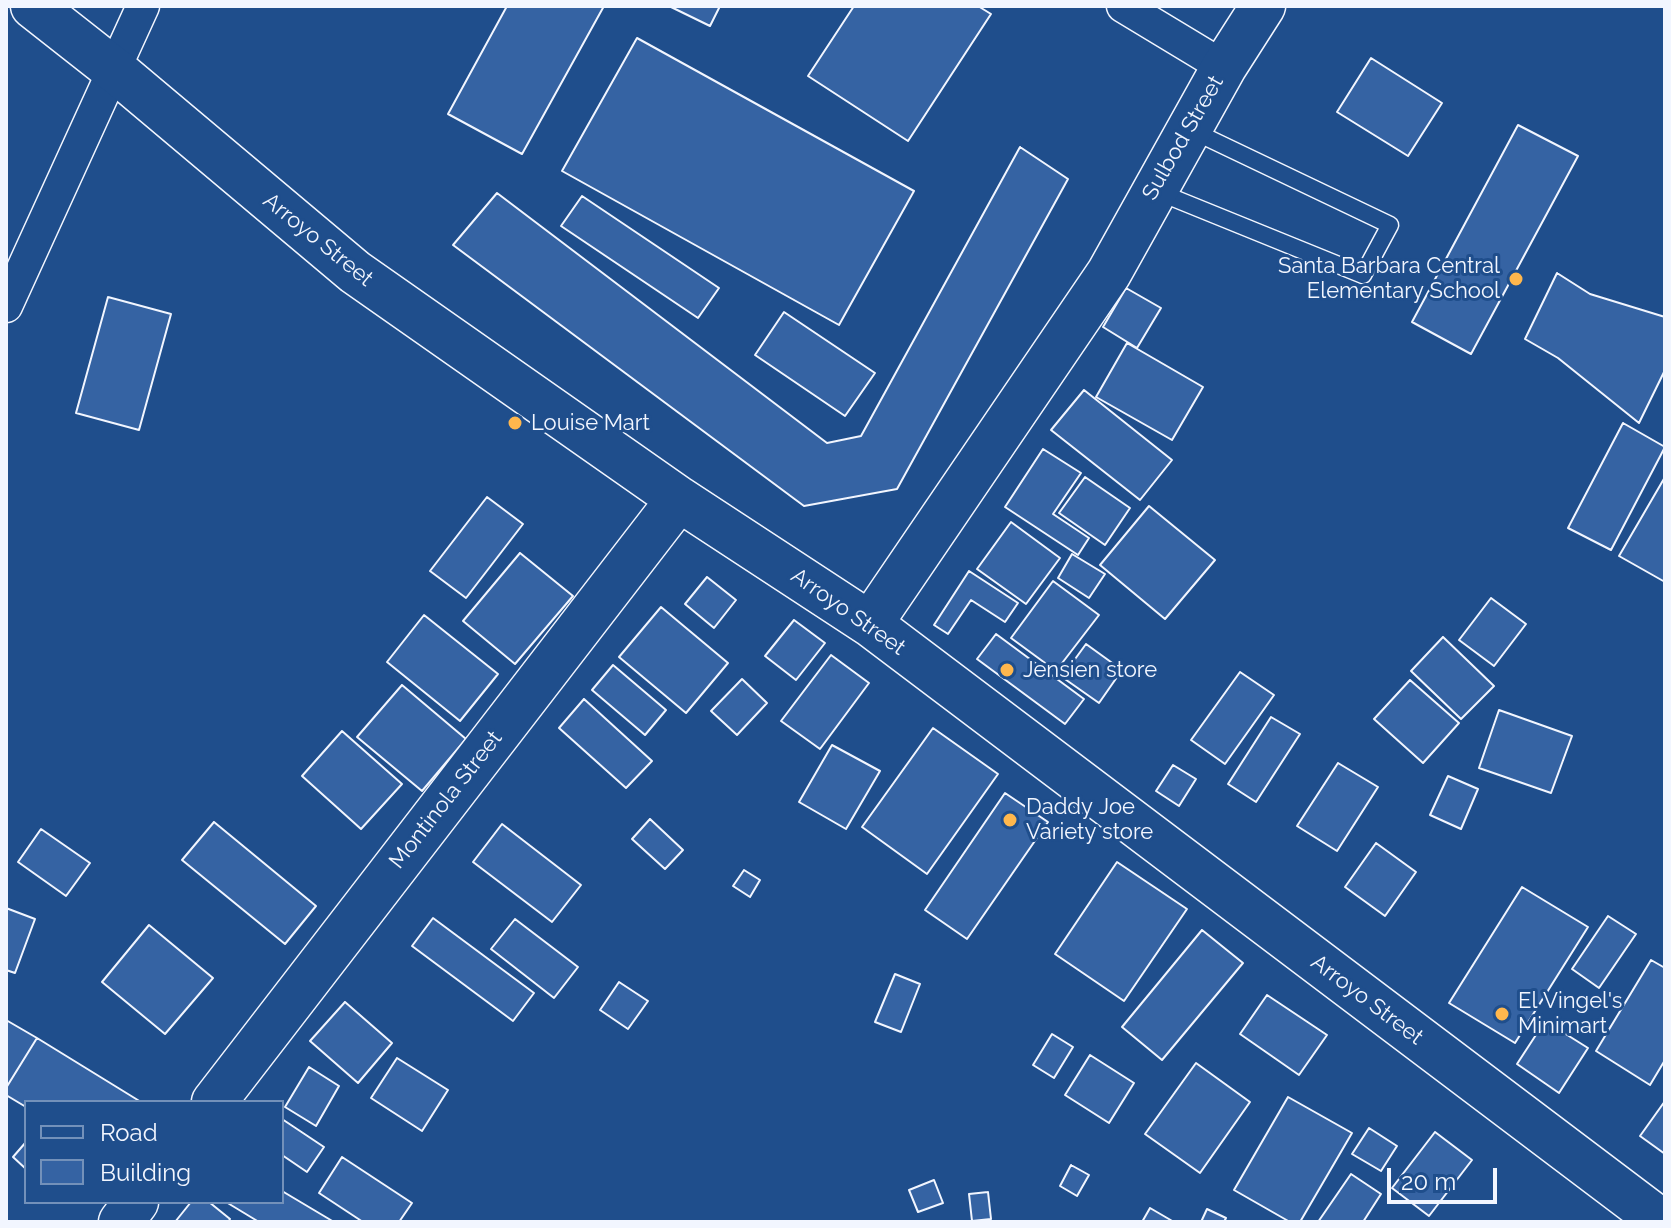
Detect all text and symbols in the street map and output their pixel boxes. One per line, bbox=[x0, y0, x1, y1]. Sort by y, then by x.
street label: Sulbod Street bbox=[1137, 71, 1229, 205]
street label: Arroyo Street bbox=[258, 188, 378, 292]
place label: Santa Barbara Central Elementary School bbox=[1278, 253, 1500, 304]
marker: Santa Barbara Central Elementary School bbox=[1507, 270, 1525, 288]
place label: Louise Mart bbox=[531, 410, 650, 436]
marker: Louise Mart bbox=[506, 414, 524, 432]
street label: Arroyo Street bbox=[786, 563, 910, 661]
place label: Jensien store bbox=[1023, 657, 1157, 683]
marker: Jensien store bbox=[998, 661, 1016, 679]
street label: Montinola Street bbox=[384, 726, 508, 874]
place label: Daddy Joe Variety store bbox=[1026, 794, 1153, 846]
marker: Daddy Joe Variety store bbox=[1001, 811, 1019, 829]
street label: Arroyo Street bbox=[1306, 949, 1428, 1051]
place label: El Vingel's Minimart bbox=[1518, 988, 1622, 1040]
marker: El Vingel's Minimart bbox=[1493, 1005, 1511, 1023]
legend bbox=[24, 1100, 284, 1204]
text: Road bbox=[100, 1118, 158, 1147]
scale bar bbox=[1391, 1152, 1501, 1202]
text: Building bbox=[100, 1158, 191, 1187]
text: 20 m bbox=[1401, 1167, 1456, 1196]

